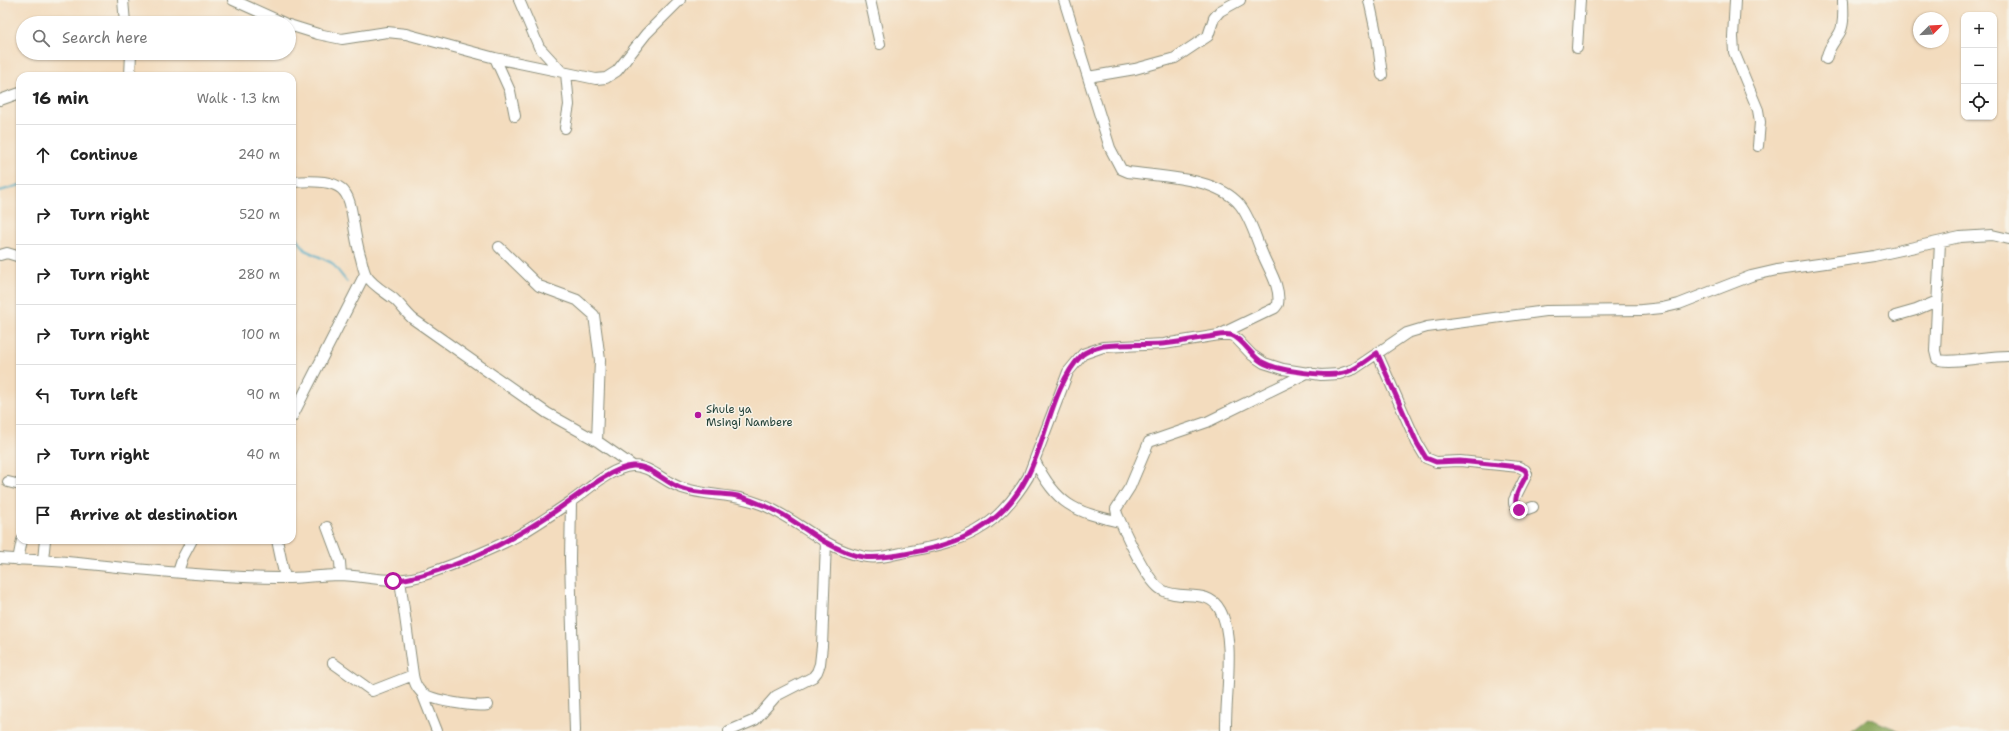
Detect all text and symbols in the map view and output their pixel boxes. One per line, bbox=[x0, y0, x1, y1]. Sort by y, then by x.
north arrow bbox=[1913, 12, 1949, 48]
map controls bbox=[1961, 12, 1997, 120]
button: + bbox=[1961, 12, 1997, 48]
search box bbox=[16, 16, 296, 60]
icon: search bbox=[30, 27, 52, 49]
text: Search here bbox=[62, 28, 148, 48]
button: − bbox=[1961, 48, 1997, 84]
button: locate bbox=[1961, 84, 1997, 120]
text: 16 min bbox=[32, 87, 89, 109]
text: Walk · 1.3 km bbox=[197, 90, 280, 107]
icon: ahead bbox=[32, 144, 54, 166]
text: Continue bbox=[70, 145, 138, 165]
text: 240 m bbox=[238, 146, 280, 163]
icon: right bbox=[32, 204, 54, 226]
text: Turn right bbox=[70, 205, 150, 225]
text: 520 m bbox=[239, 206, 280, 223]
icon: right bbox=[32, 264, 54, 286]
text: Turn right bbox=[70, 265, 150, 285]
text: 280 m bbox=[238, 266, 280, 283]
icon: right bbox=[32, 324, 54, 346]
text: Turn right bbox=[70, 325, 150, 345]
text: 100 m bbox=[241, 326, 280, 343]
icon: left bbox=[32, 384, 54, 406]
text: Turn left bbox=[70, 385, 138, 405]
text: 90 m bbox=[246, 386, 280, 403]
place label: Shule ya Msingi Nambere bbox=[706, 402, 793, 430]
marker: Shule ya Msingi Nambere bbox=[693, 410, 703, 420]
icon: right bbox=[32, 444, 54, 466]
text: Turn right bbox=[70, 445, 150, 465]
text: 40 m bbox=[246, 446, 280, 463]
route end bbox=[1510, 501, 1528, 519]
icon: arrive bbox=[32, 504, 54, 526]
text: Arrive at destination bbox=[70, 505, 238, 525]
route start bbox=[384, 572, 402, 590]

